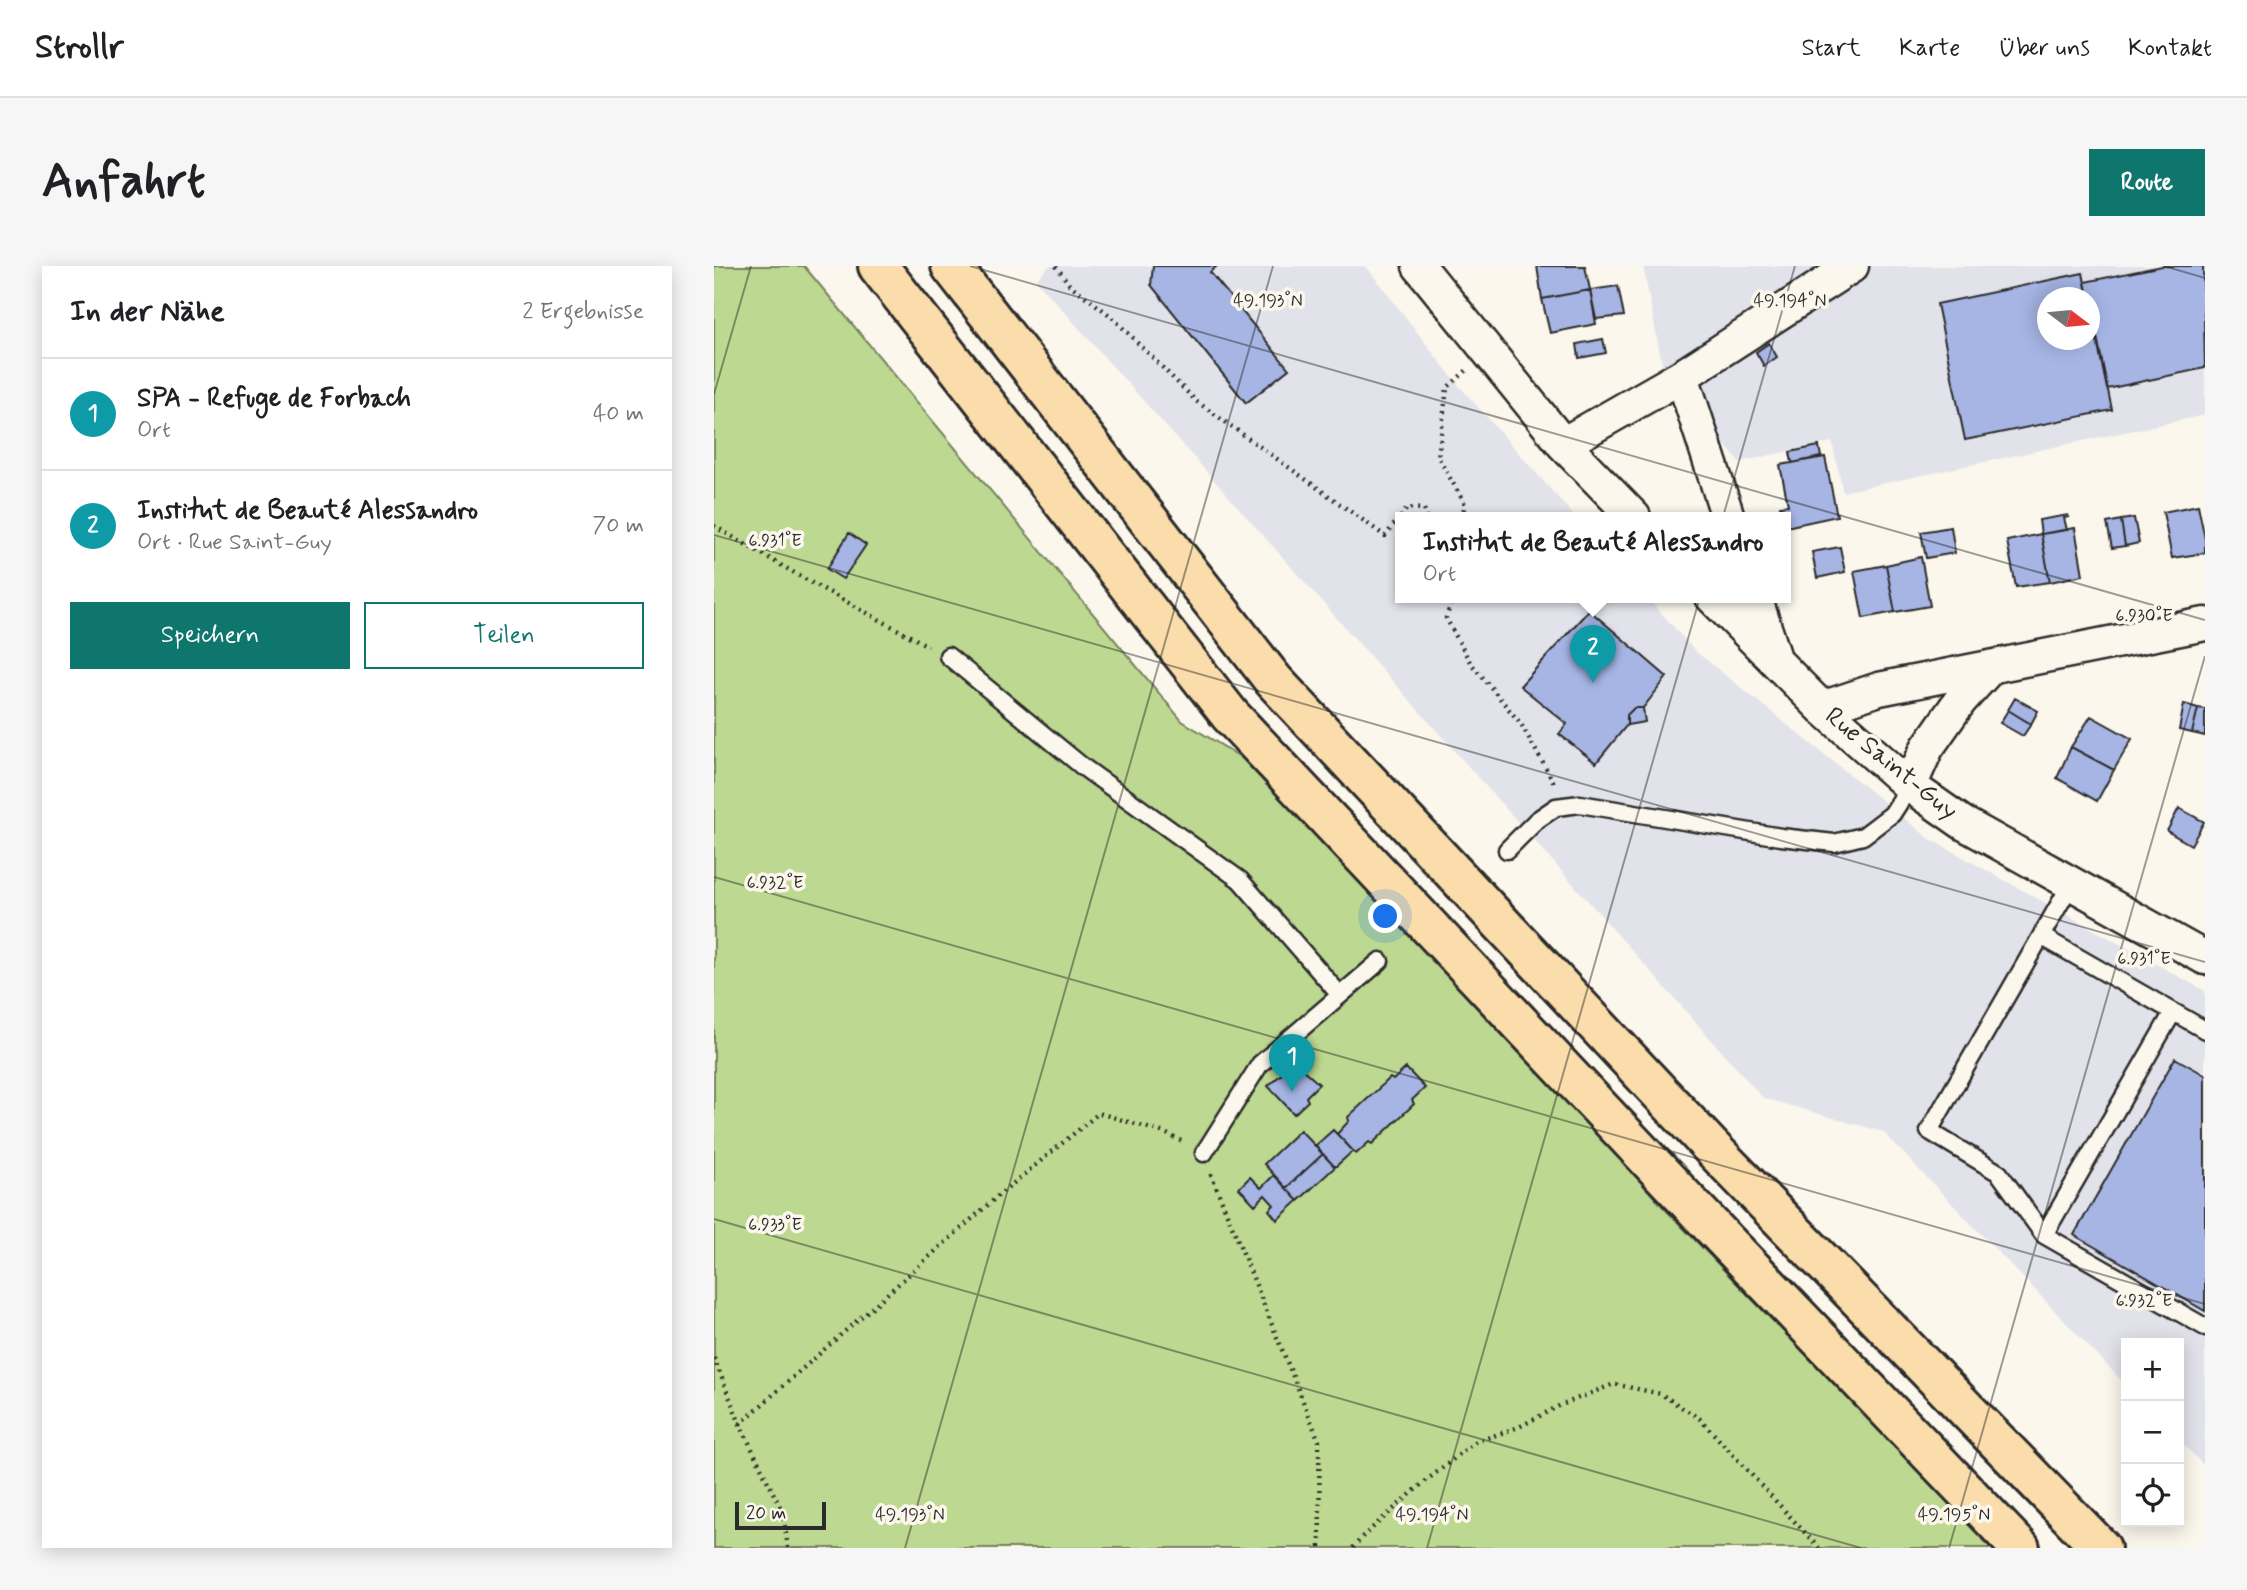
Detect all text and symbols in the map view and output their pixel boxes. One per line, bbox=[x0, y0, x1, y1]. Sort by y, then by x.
text: Strollr bbox=[35, 26, 124, 70]
text: Start bbox=[1801, 33, 1861, 64]
text: Karte bbox=[1899, 33, 1960, 64]
text: Über uns bbox=[1998, 33, 2090, 64]
text: Kontakt bbox=[2128, 33, 2212, 64]
button: Route bbox=[2089, 149, 2205, 216]
text: Anfahrt bbox=[42, 150, 205, 215]
north arrow bbox=[2037, 287, 2100, 350]
text: 49.193°N bbox=[1233, 289, 1303, 313]
text: 49.194°N bbox=[1754, 289, 1826, 313]
text: In der Nähe bbox=[70, 292, 225, 331]
text: 2 Ergebnisse bbox=[522, 297, 644, 327]
text: SPA - Refuge de Forbach bbox=[137, 382, 411, 416]
text: 1 bbox=[88, 399, 98, 429]
text: 40 m bbox=[593, 399, 644, 429]
text: Ort bbox=[137, 416, 171, 446]
text: Institut de Beauté Alessandro bbox=[137, 494, 478, 528]
text: 2 bbox=[87, 511, 99, 541]
text: 70 m bbox=[592, 511, 644, 541]
popup bbox=[1395, 512, 1791, 603]
text: Institut de Beauté Alessandro bbox=[1422, 526, 1764, 560]
text: Ort · Rue Saint-Guy bbox=[137, 528, 332, 558]
text: 6.931°E bbox=[748, 529, 802, 553]
text: Ort bbox=[1422, 560, 1456, 590]
button: Speichern bbox=[70, 602, 350, 669]
button: Teilen bbox=[364, 602, 644, 669]
text: 6.930°E bbox=[2115, 604, 2173, 628]
pin: 2 bbox=[1570, 625, 1616, 683]
street label: Rue Saint-Guy bbox=[1817, 700, 1965, 828]
text: 6.932°E bbox=[746, 871, 804, 895]
your location bbox=[1368, 899, 1402, 933]
text: 6.931°E bbox=[2117, 947, 2171, 971]
pin: 1 bbox=[1269, 1034, 1315, 1092]
text: 6.933°E bbox=[748, 1213, 802, 1237]
text: 6.932°E bbox=[2115, 1289, 2173, 1313]
map controls bbox=[2121, 1338, 2184, 1527]
button: + bbox=[2121, 1338, 2184, 1401]
button: − bbox=[2121, 1401, 2184, 1464]
button: locate bbox=[2121, 1464, 2184, 1527]
scale bar bbox=[735, 1499, 826, 1531]
text: 20 m bbox=[746, 1501, 786, 1526]
text: 49.193°N bbox=[875, 1503, 945, 1527]
text: 49.194°N bbox=[1396, 1503, 1468, 1527]
text: 49.195°N bbox=[1918, 1503, 1990, 1527]

